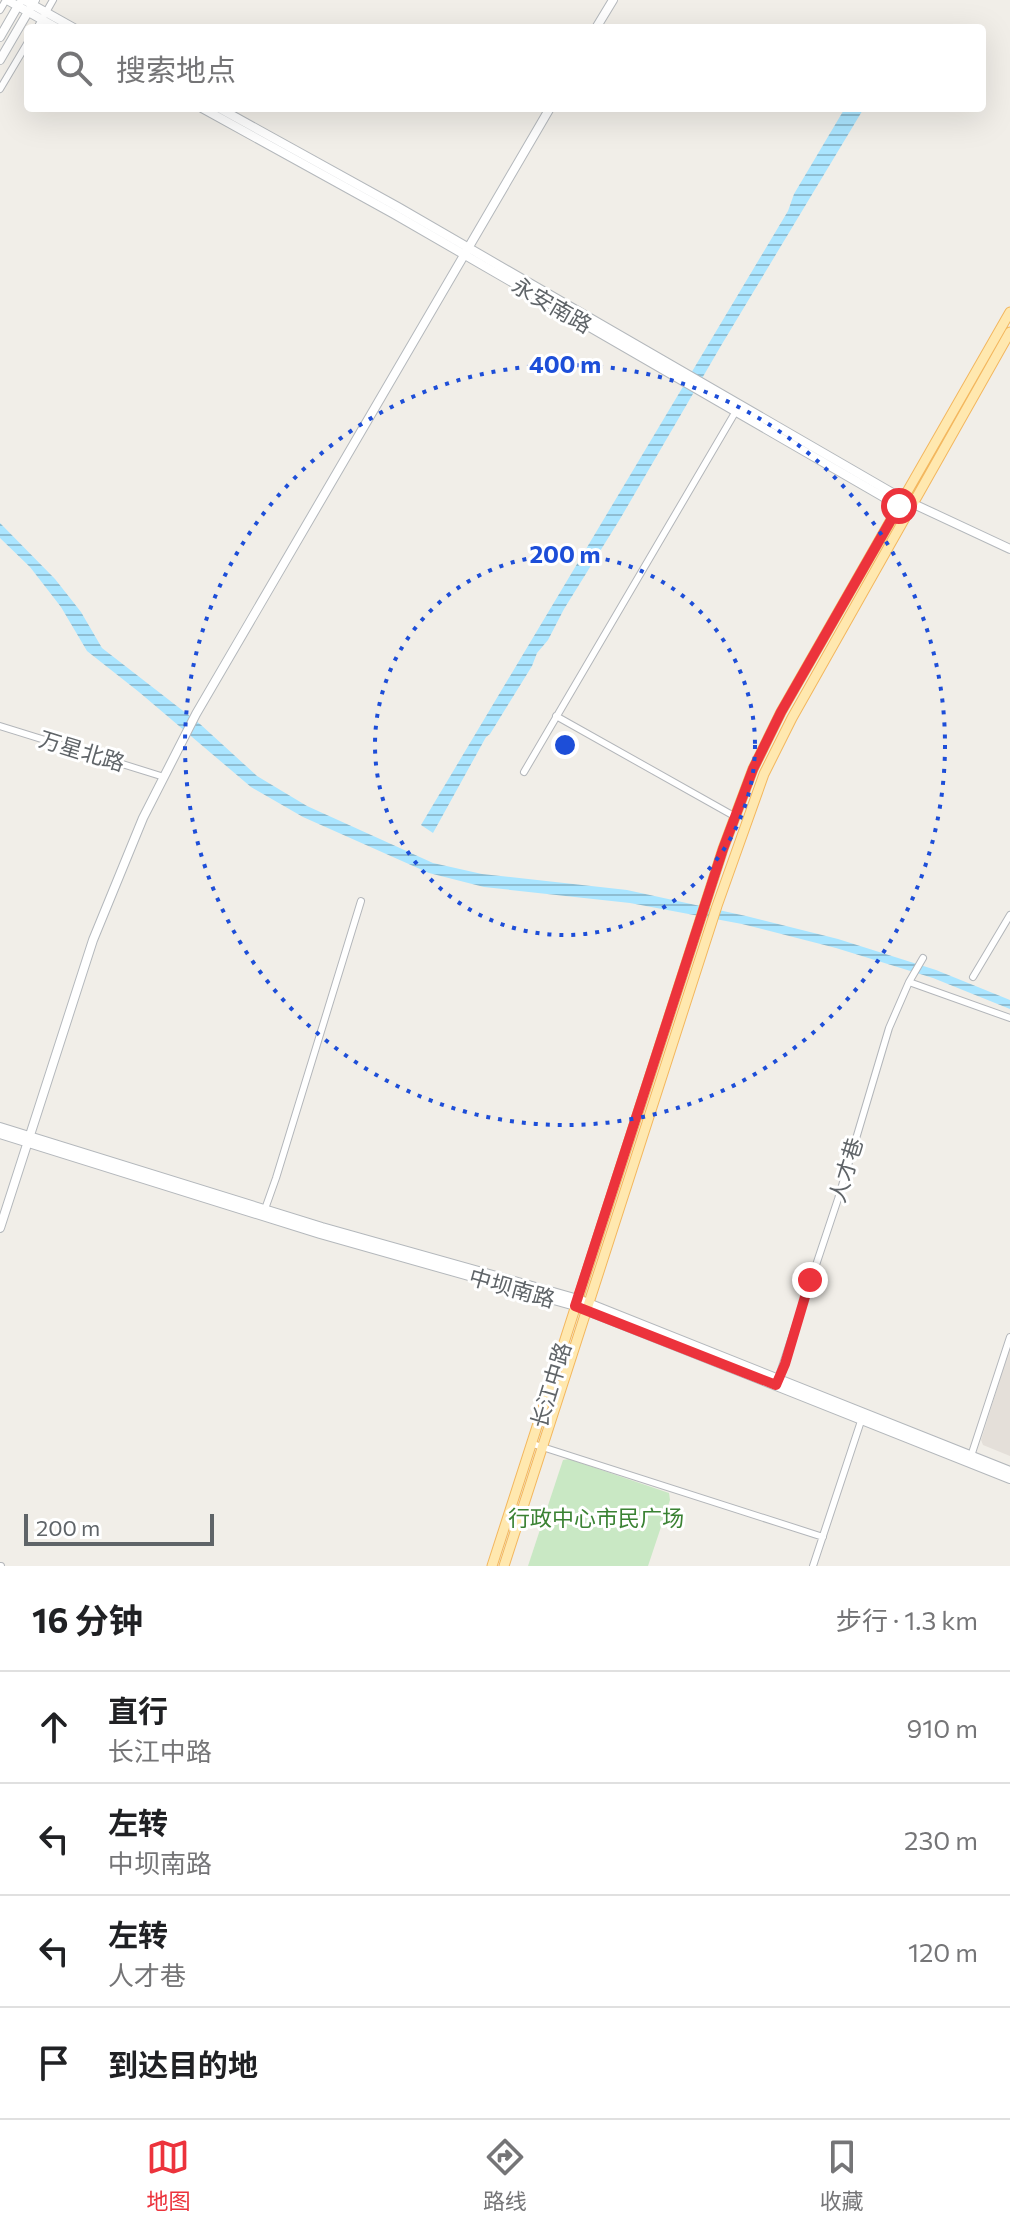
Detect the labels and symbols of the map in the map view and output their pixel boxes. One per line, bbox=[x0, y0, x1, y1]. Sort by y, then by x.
street label: 永安南路 bbox=[507, 271, 597, 338]
text: 400 m bbox=[529, 349, 601, 378]
route start bbox=[881, 488, 917, 524]
text: 200 m bbox=[530, 539, 600, 568]
street label: 万星北路 bbox=[36, 725, 128, 776]
centre of rings bbox=[551, 731, 579, 759]
street label: 人才巷 bbox=[823, 1134, 868, 1205]
street label: 中坝南路 bbox=[466, 1262, 558, 1313]
route end bbox=[792, 1262, 828, 1298]
street label: 长江中路 bbox=[525, 1339, 576, 1431]
park label: 行政中心市民广场 bbox=[508, 1504, 684, 1531]
scale bar bbox=[24, 1510, 214, 1546]

